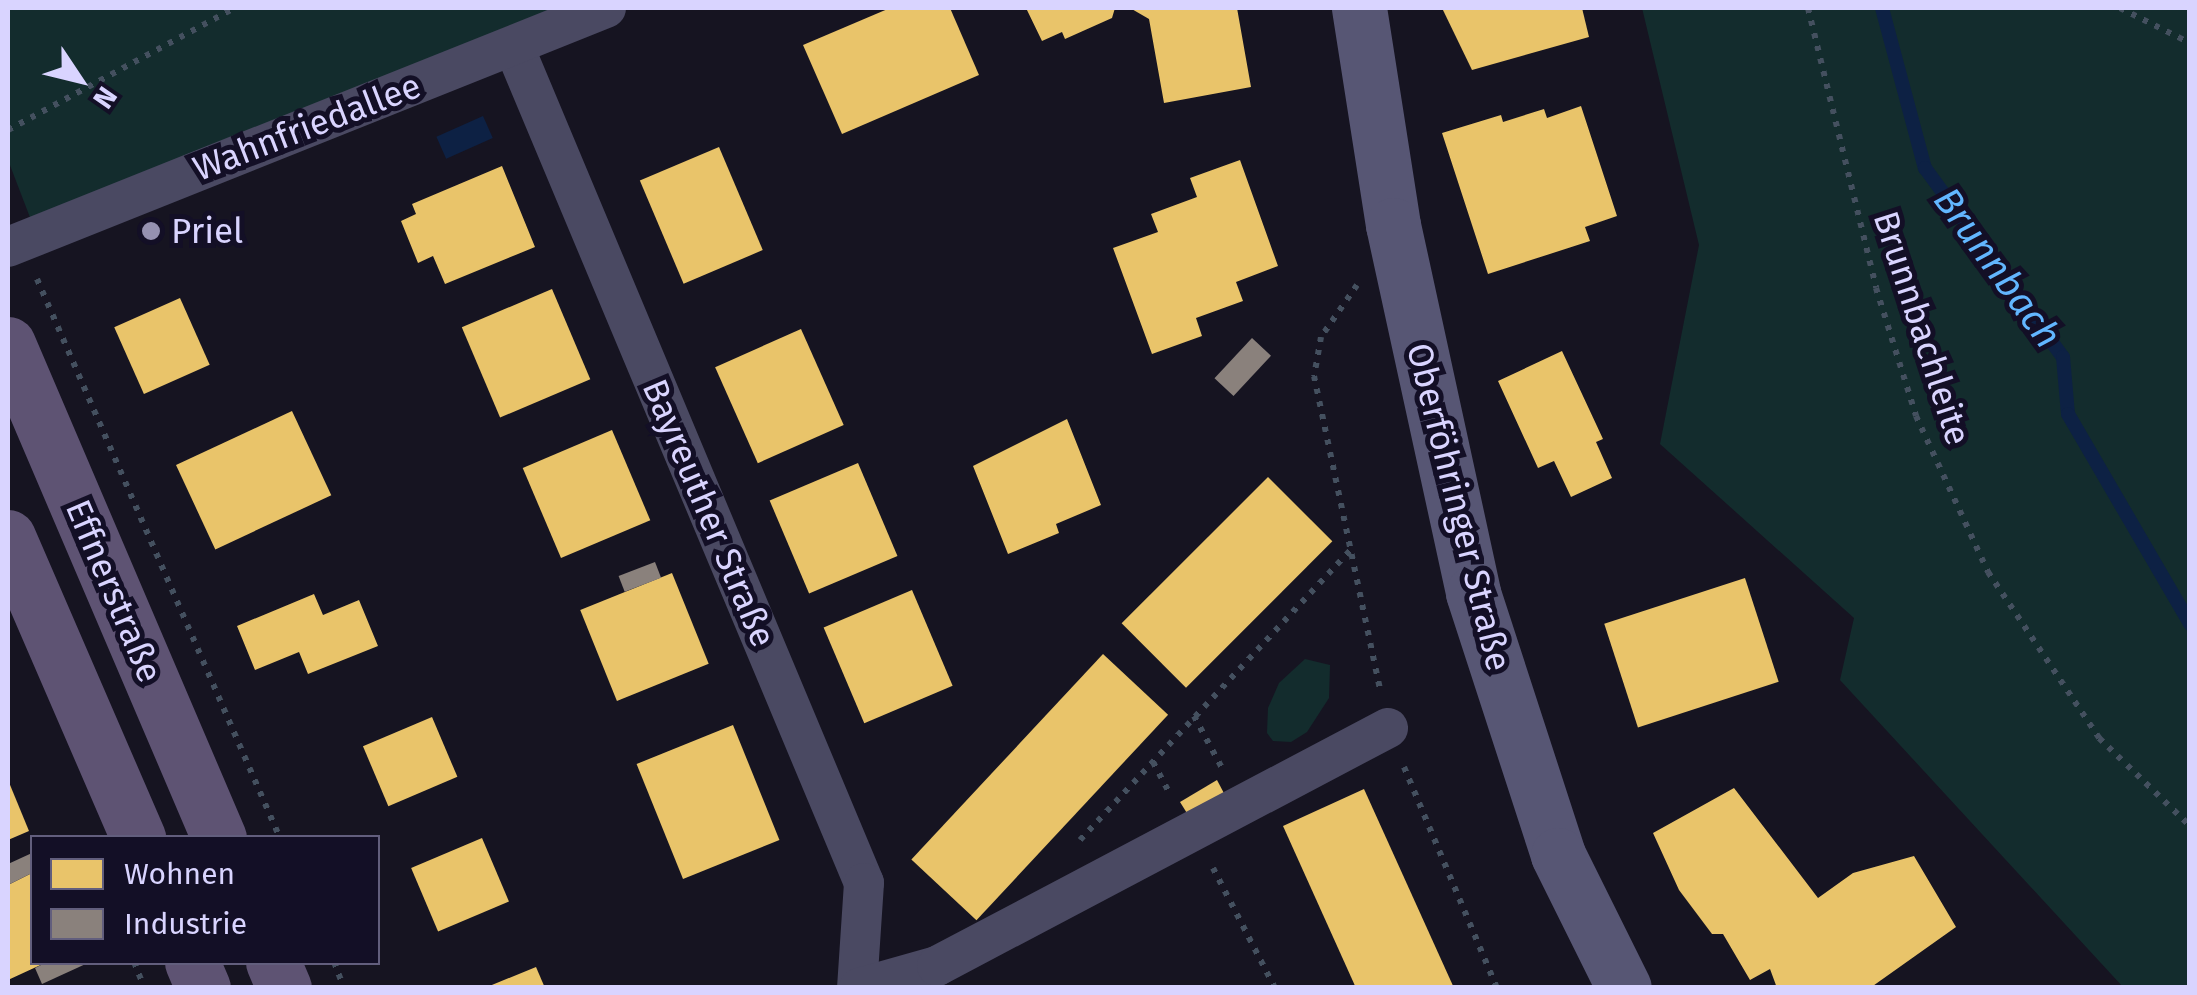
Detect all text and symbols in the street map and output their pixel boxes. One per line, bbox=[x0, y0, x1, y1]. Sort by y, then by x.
north arrow bbox=[30, 30, 130, 130]
street label: Wahnfriedallee bbox=[187, 64, 427, 190]
text: N bbox=[86, 80, 124, 115]
water label: Brunnbach bbox=[1924, 179, 2070, 357]
street label: Brunnbachleite bbox=[1864, 206, 1980, 450]
place label: Priel bbox=[171, 210, 243, 252]
marker: Priel bbox=[140, 220, 162, 242]
street label: Oberföhringer Straße bbox=[1398, 339, 1520, 675]
street label: Bayreuther Straße bbox=[634, 373, 784, 653]
street label: Effnerstraße bbox=[57, 493, 171, 689]
legend bbox=[30, 835, 380, 965]
text: Wohnen bbox=[124, 856, 235, 892]
text: Industrie bbox=[124, 906, 247, 942]

